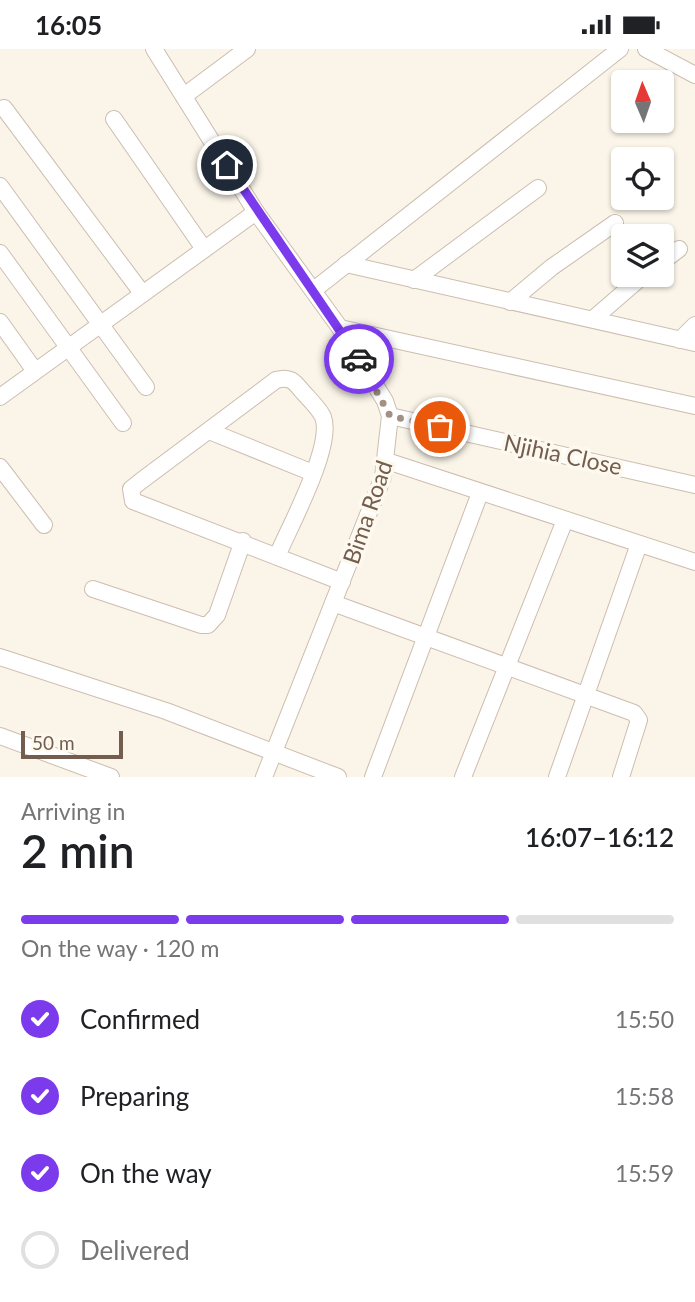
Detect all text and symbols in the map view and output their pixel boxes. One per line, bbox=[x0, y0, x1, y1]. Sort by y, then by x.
text: 16:05 bbox=[35, 9, 102, 41]
north arrow bbox=[611, 70, 674, 133]
map controls bbox=[611, 70, 674, 287]
pin bbox=[197, 135, 257, 195]
icon: home bbox=[208, 146, 246, 184]
button: locate bbox=[611, 147, 674, 210]
button: layers bbox=[611, 224, 674, 287]
courier bbox=[324, 324, 394, 394]
icon: car bbox=[340, 340, 378, 378]
pin bbox=[410, 397, 470, 457]
icon: bag bbox=[421, 408, 459, 446]
street label: Njihia Close bbox=[501, 428, 625, 480]
street label: Bima Road bbox=[336, 457, 398, 567]
scale bar bbox=[21, 728, 122, 760]
text: 50 m bbox=[32, 731, 75, 754]
text: Arriving in bbox=[21, 797, 125, 825]
text: 16:07–16:12 bbox=[525, 821, 674, 853]
text: 2 min bbox=[21, 823, 135, 878]
text: On the way · 120 m bbox=[21, 934, 220, 962]
icon: check bbox=[21, 1000, 59, 1038]
text: Confirmed bbox=[80, 1003, 200, 1035]
text: 15:50 bbox=[615, 1005, 674, 1033]
icon: check bbox=[21, 1077, 59, 1115]
text: Preparing bbox=[80, 1080, 189, 1112]
text: 15:58 bbox=[615, 1082, 674, 1110]
icon: check bbox=[21, 1154, 59, 1192]
text: On the way bbox=[80, 1157, 212, 1189]
text: 15:59 bbox=[615, 1159, 674, 1187]
text: Delivered bbox=[80, 1234, 190, 1266]

